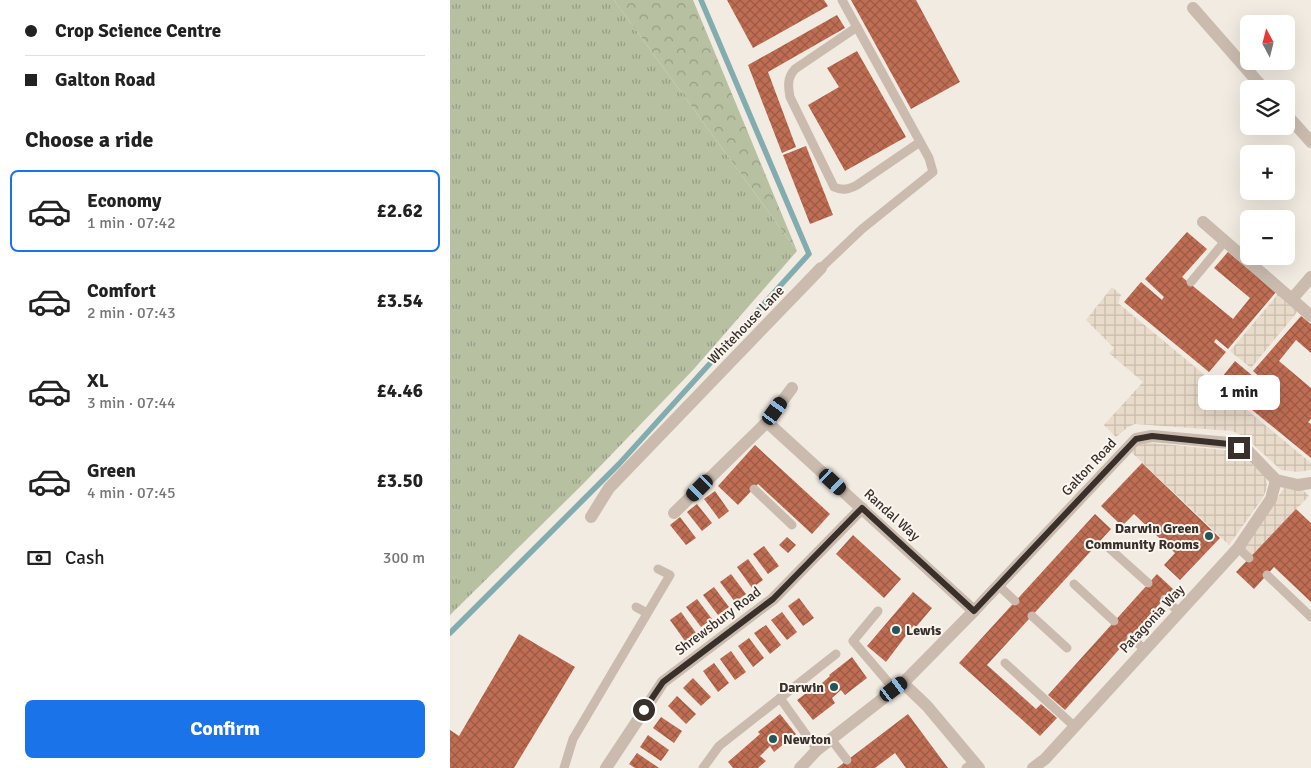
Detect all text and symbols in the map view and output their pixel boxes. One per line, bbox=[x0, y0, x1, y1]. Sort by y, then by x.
north arrow bbox=[1240, 15, 1295, 70]
map controls bbox=[1240, 15, 1295, 265]
text: Crop Science Centre bbox=[55, 19, 221, 43]
text: Galton Road bbox=[55, 68, 156, 92]
button: layers bbox=[1240, 80, 1295, 135]
text: Choose a ride bbox=[25, 126, 153, 153]
button: + bbox=[1240, 145, 1295, 200]
icon: car bbox=[27, 189, 72, 234]
text: Economy bbox=[87, 189, 161, 213]
text: £2.62 bbox=[377, 199, 423, 223]
button: − bbox=[1240, 210, 1295, 265]
text: 1 min · 07:42 bbox=[87, 213, 176, 233]
icon: car bbox=[27, 279, 72, 324]
text: Comfort bbox=[87, 279, 156, 303]
street label: Whitehouse Lane bbox=[704, 282, 788, 368]
text: £3.54 bbox=[377, 289, 423, 313]
text: 2 min · 07:43 bbox=[87, 303, 176, 323]
icon: car bbox=[27, 369, 72, 414]
text: XL bbox=[87, 369, 109, 393]
callout: 1 min bbox=[1198, 376, 1280, 410]
text: £4.46 bbox=[377, 379, 423, 403]
text: 1 min bbox=[1220, 382, 1258, 402]
text: 3 min · 07:44 bbox=[87, 393, 176, 413]
car bbox=[760, 394, 789, 428]
street label: Galton Road bbox=[1058, 435, 1120, 499]
route end bbox=[1228, 437, 1250, 459]
icon: car bbox=[27, 459, 72, 504]
text: Green bbox=[87, 459, 136, 483]
car bbox=[816, 466, 849, 498]
text: £3.50 bbox=[377, 469, 423, 493]
car bbox=[684, 472, 715, 504]
text: 4 min · 07:45 bbox=[87, 483, 176, 503]
street label: Randal Way bbox=[860, 485, 924, 545]
place label: Darwin Green Community Rooms bbox=[1085, 520, 1199, 553]
marker: Darwin Green Community Rooms bbox=[1203, 530, 1215, 542]
icon: cash bbox=[25, 544, 53, 572]
text: Cash bbox=[65, 546, 105, 570]
text: 300 m bbox=[383, 548, 425, 568]
street label: Patagonia Way bbox=[1116, 581, 1188, 657]
street label: Shrewsbury Road bbox=[672, 583, 764, 659]
place label: Lewis bbox=[906, 622, 941, 639]
marker: Lewis bbox=[890, 624, 902, 636]
car bbox=[877, 674, 910, 704]
place label: Darwin bbox=[779, 679, 824, 696]
marker: Darwin bbox=[828, 681, 840, 693]
route start bbox=[633, 699, 655, 721]
button: Confirm bbox=[25, 700, 425, 758]
place label: Newton bbox=[783, 731, 831, 748]
marker: Newton bbox=[767, 733, 779, 745]

